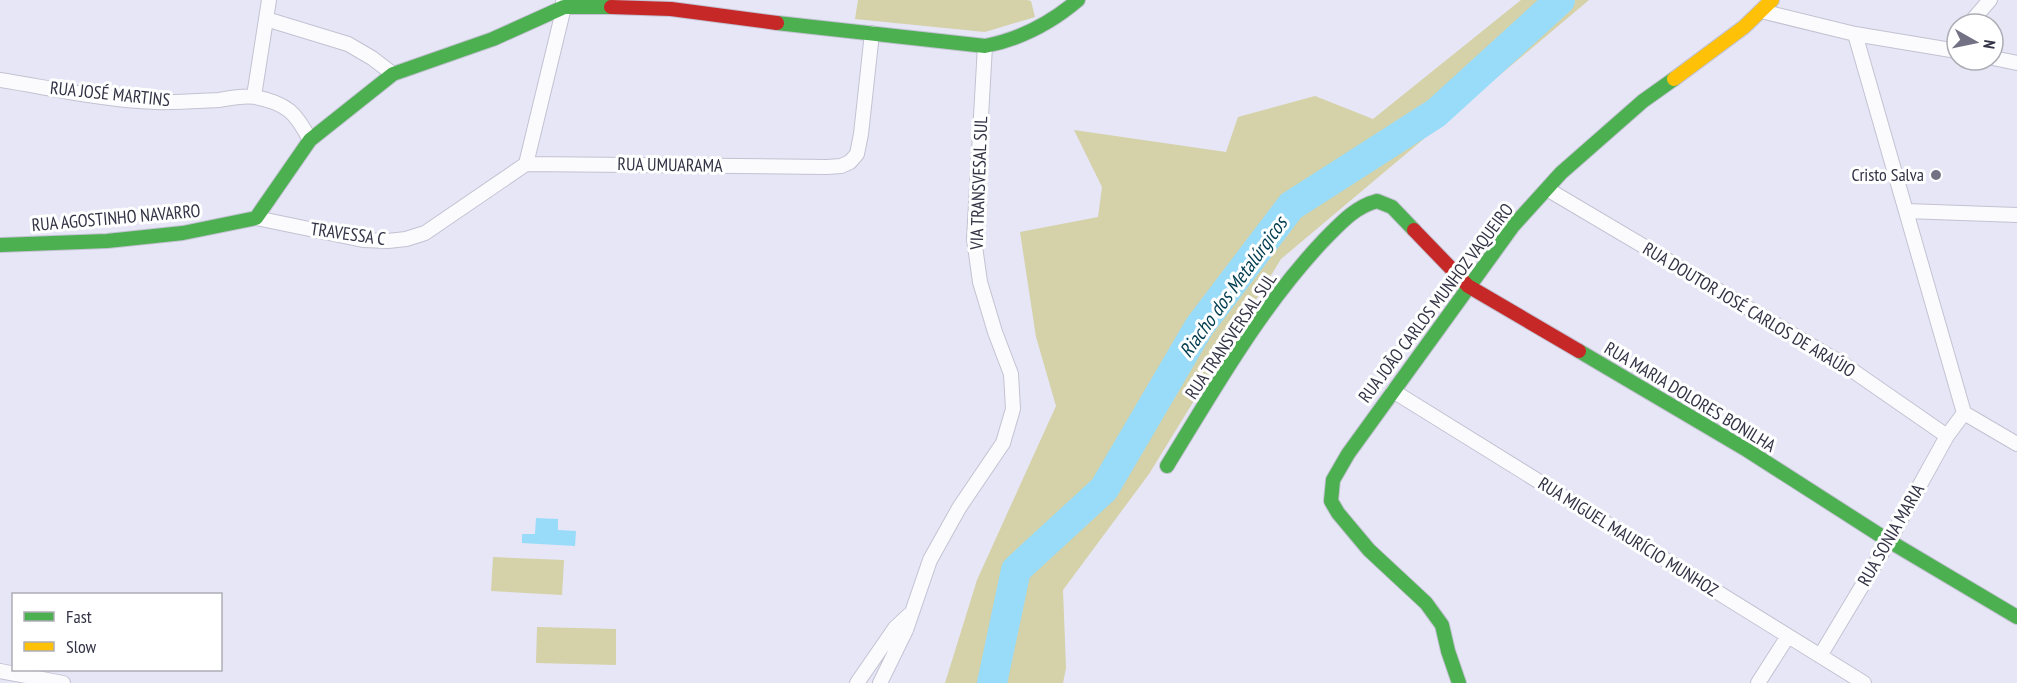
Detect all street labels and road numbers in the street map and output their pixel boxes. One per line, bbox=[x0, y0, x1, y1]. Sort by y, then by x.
street label: RUA JOSÉ MARTINS bbox=[49, 76, 172, 111]
street label: VIA TRANSVESAL SUL bbox=[965, 115, 992, 251]
street label: RUA UMUARAMA bbox=[617, 152, 723, 177]
street label: RUA JOÃO CARLOS MUNHOZ VAQUEIRO bbox=[1353, 198, 1518, 407]
street label: RUA AGOSTINHO NAVARRO bbox=[31, 199, 201, 236]
street label: TRAVESSA C bbox=[309, 217, 387, 250]
street label: RUA DOUTOR JOSÉ CARLOS DE ARAÚJO bbox=[1639, 237, 1860, 382]
street label: RUA TRANSVERSAL SUL bbox=[1180, 268, 1282, 403]
street label: RUA MARIA DOLORES BONILHA bbox=[1600, 336, 1780, 457]
street label: RUA MIGUEL MAURÍCIO MUNHOZ bbox=[1534, 472, 1723, 601]
street label: RUA SONIA MARIA bbox=[1852, 479, 1929, 590]

